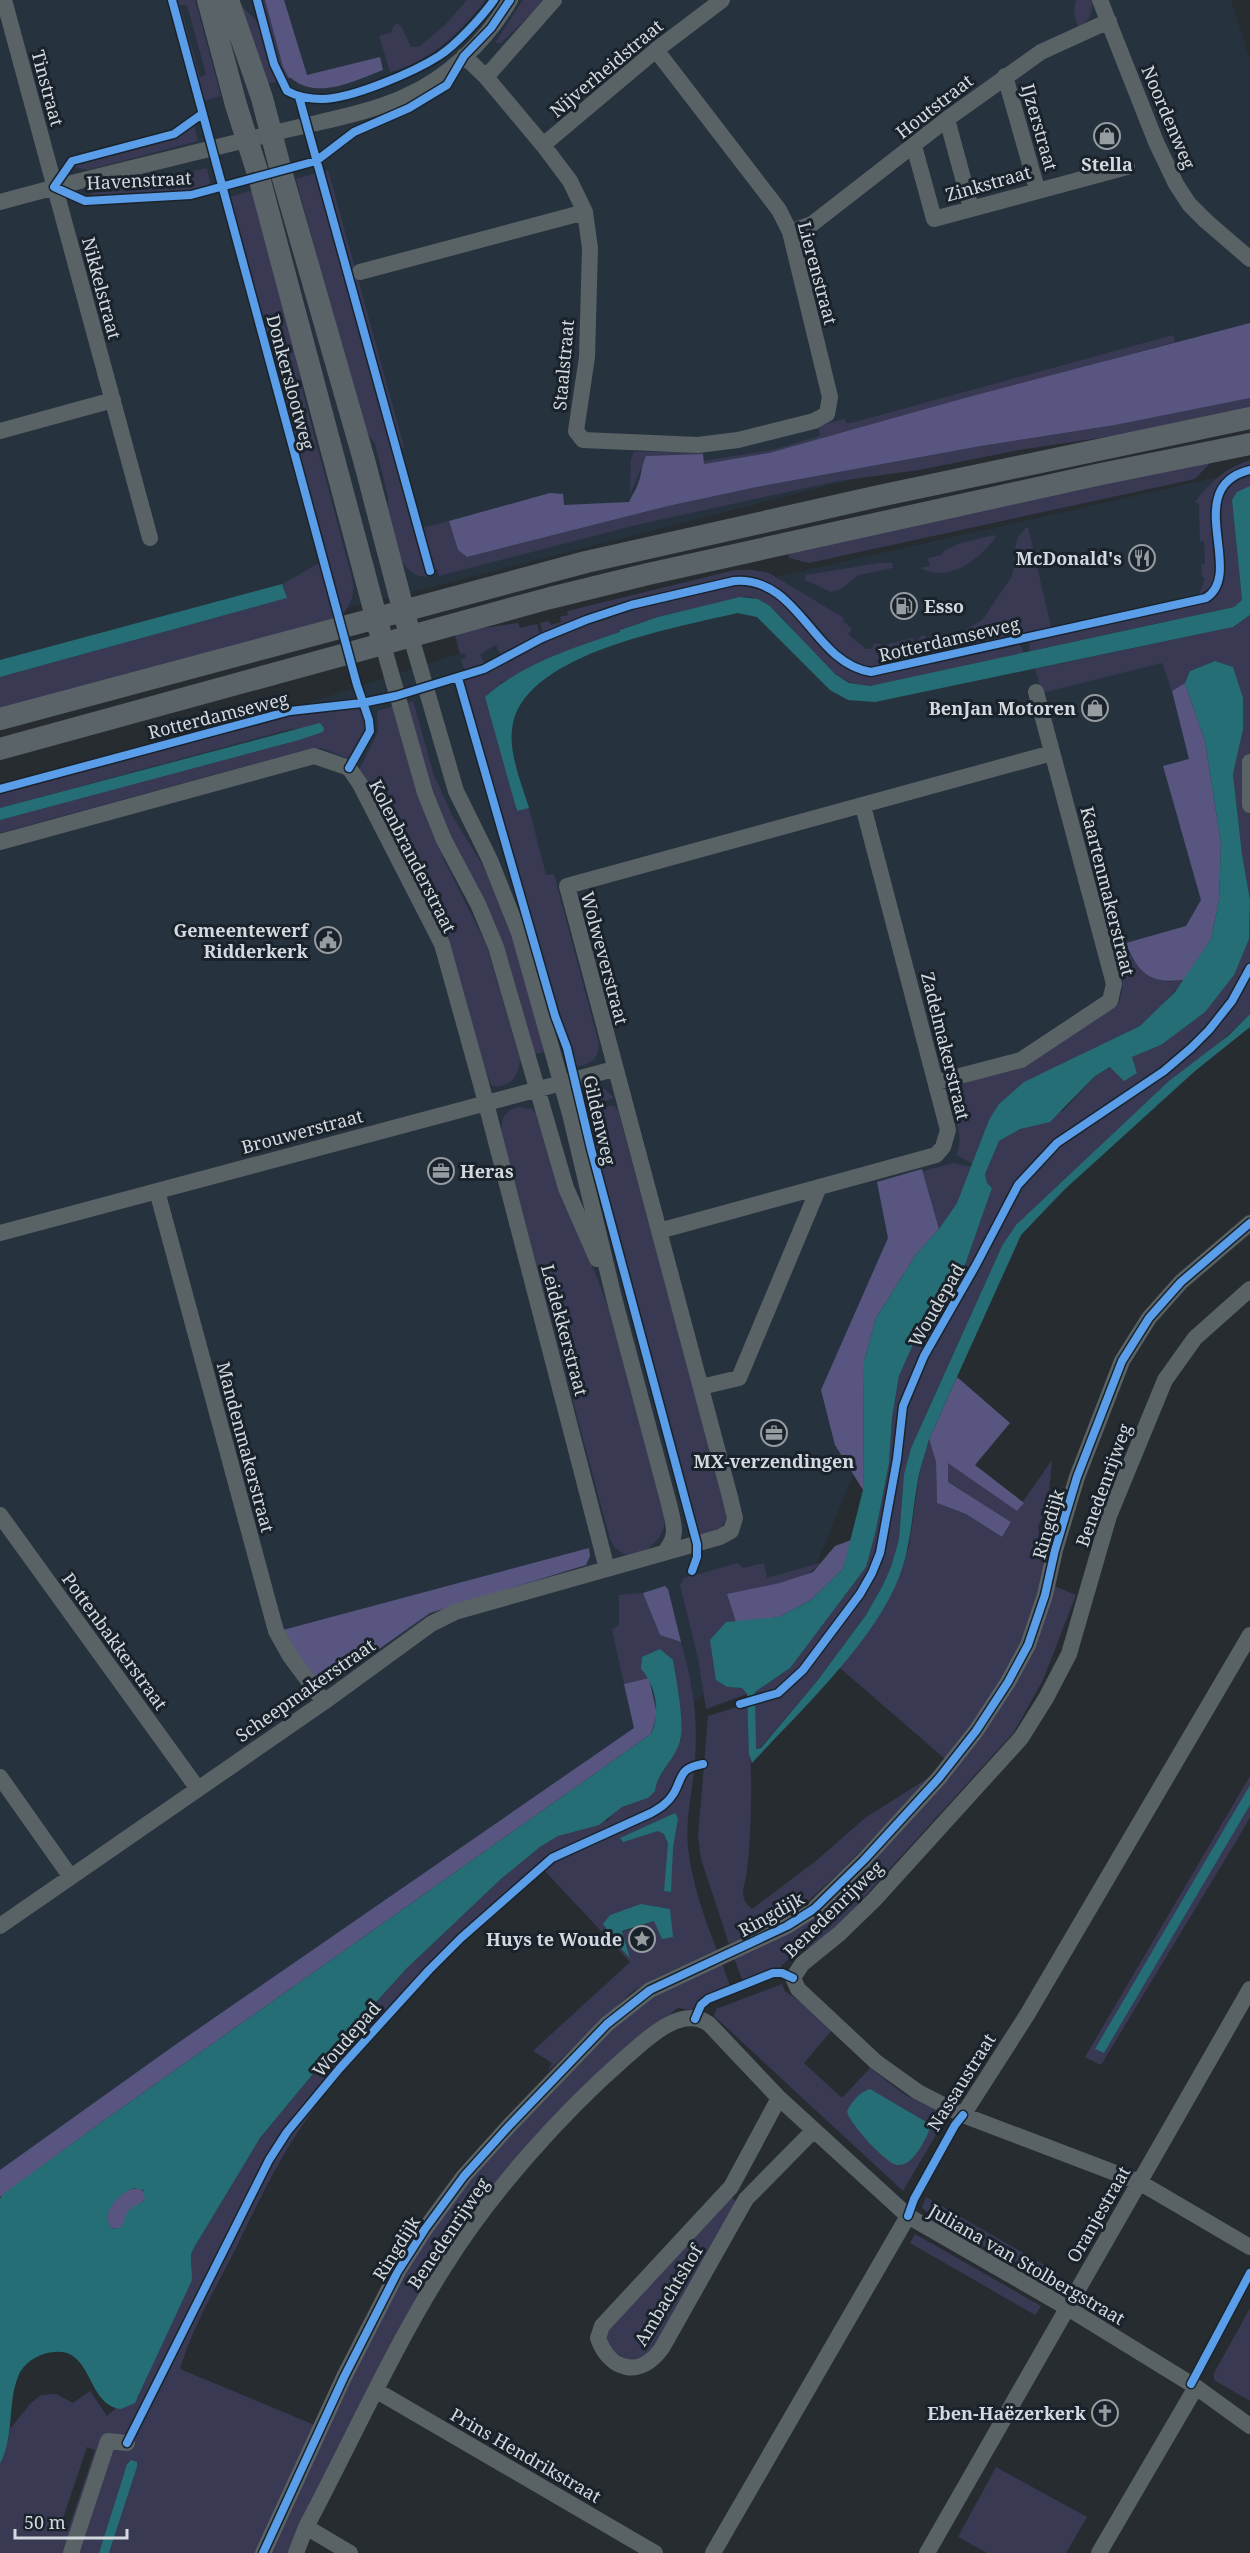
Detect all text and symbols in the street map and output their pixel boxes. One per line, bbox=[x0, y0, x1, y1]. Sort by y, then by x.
street label: Nijverheidstraat bbox=[544, 14, 668, 122]
street label: Tinstraat bbox=[26, 47, 70, 129]
street label: Noordenweg bbox=[1136, 62, 1202, 173]
street label: Houtstraat bbox=[891, 68, 977, 144]
street label: IJzerstraat bbox=[1016, 81, 1064, 173]
shop icon: Stella bbox=[1092, 121, 1122, 151]
place label: Stella bbox=[1081, 152, 1133, 176]
street label: Zinkstraat bbox=[943, 159, 1033, 207]
street label: Havenstraat bbox=[86, 165, 192, 195]
street label: Lierenstraat bbox=[793, 219, 843, 327]
street label: Nikkelstraat bbox=[77, 234, 127, 342]
street label: Donkerslootweg bbox=[261, 312, 321, 453]
street label: Staalstraat bbox=[547, 319, 579, 411]
restaurant icon: McDonald's bbox=[1127, 543, 1157, 573]
place label: McDonald's bbox=[1016, 546, 1122, 570]
fuel station icon: Esso bbox=[889, 591, 919, 621]
place label: Esso bbox=[924, 594, 964, 618]
street label: Rotterdamseweg bbox=[876, 611, 1022, 667]
street label: Rotterdamseweg bbox=[145, 686, 291, 744]
shop icon: BenJan Motoren bbox=[1080, 693, 1110, 723]
place label: BenJan Motoren bbox=[929, 696, 1076, 720]
street label: Kolenbranderstraat bbox=[364, 775, 462, 937]
street label: Kaartenmakerstraat bbox=[1075, 804, 1141, 978]
street label: Wolweverstraat bbox=[576, 889, 634, 1027]
place label: Gemeentewerf Ridderkerk bbox=[173, 918, 310, 963]
public building icon: Gemeentewerf Ridderkerk bbox=[313, 925, 343, 955]
street label: Zadelmakerstraat bbox=[916, 970, 976, 1122]
street label: Gildenweg bbox=[578, 1073, 622, 1167]
street label: Brouwerstraat bbox=[239, 1103, 365, 1159]
office icon: Heras bbox=[426, 1156, 456, 1186]
place label: Heras bbox=[460, 1159, 514, 1183]
street label: Woudepad bbox=[902, 1259, 970, 1351]
street label: Leidekkerstraat bbox=[536, 1262, 594, 1398]
street label: Mandenmakerstraat bbox=[212, 1359, 280, 1535]
office icon: MX-verzendingen bbox=[759, 1418, 789, 1448]
street label: Benedenrijweg bbox=[1070, 1420, 1137, 1550]
place label: MX-verzendingen bbox=[694, 1449, 854, 1473]
street label: Ringdijk bbox=[1027, 1486, 1070, 1562]
street label: Pottenbakkerstraat bbox=[57, 1567, 173, 1715]
street label: Scheepmakerstraat bbox=[231, 1633, 379, 1747]
street label: Benedenrijweg bbox=[778, 1855, 888, 1963]
street label: Ringdijk bbox=[734, 1886, 809, 1942]
place icon: Huys te Woude bbox=[627, 1924, 657, 1954]
place label: Huys te Woude bbox=[486, 1927, 622, 1951]
street label: Woudepad bbox=[307, 1996, 385, 2082]
street label: Nassaustraat bbox=[921, 2029, 1001, 2135]
street label: Oranjestraat bbox=[1061, 2161, 1135, 2267]
street label: Benedenrijweg bbox=[402, 2172, 494, 2293]
street label: Juliana van Stolbergstraat bbox=[924, 2197, 1129, 2330]
street label: Ringdijk bbox=[367, 2211, 425, 2285]
street label: Ambachtshof bbox=[628, 2239, 708, 2350]
church icon: Eben-Haëzerkerk bbox=[1090, 2398, 1120, 2428]
place label: Eben-Haëzerkerk bbox=[927, 2401, 1087, 2425]
street label: Prins Hendrikstraat bbox=[446, 2402, 606, 2508]
scale bar bbox=[15, 2502, 128, 2540]
text: 50 m bbox=[24, 2510, 66, 2534]

